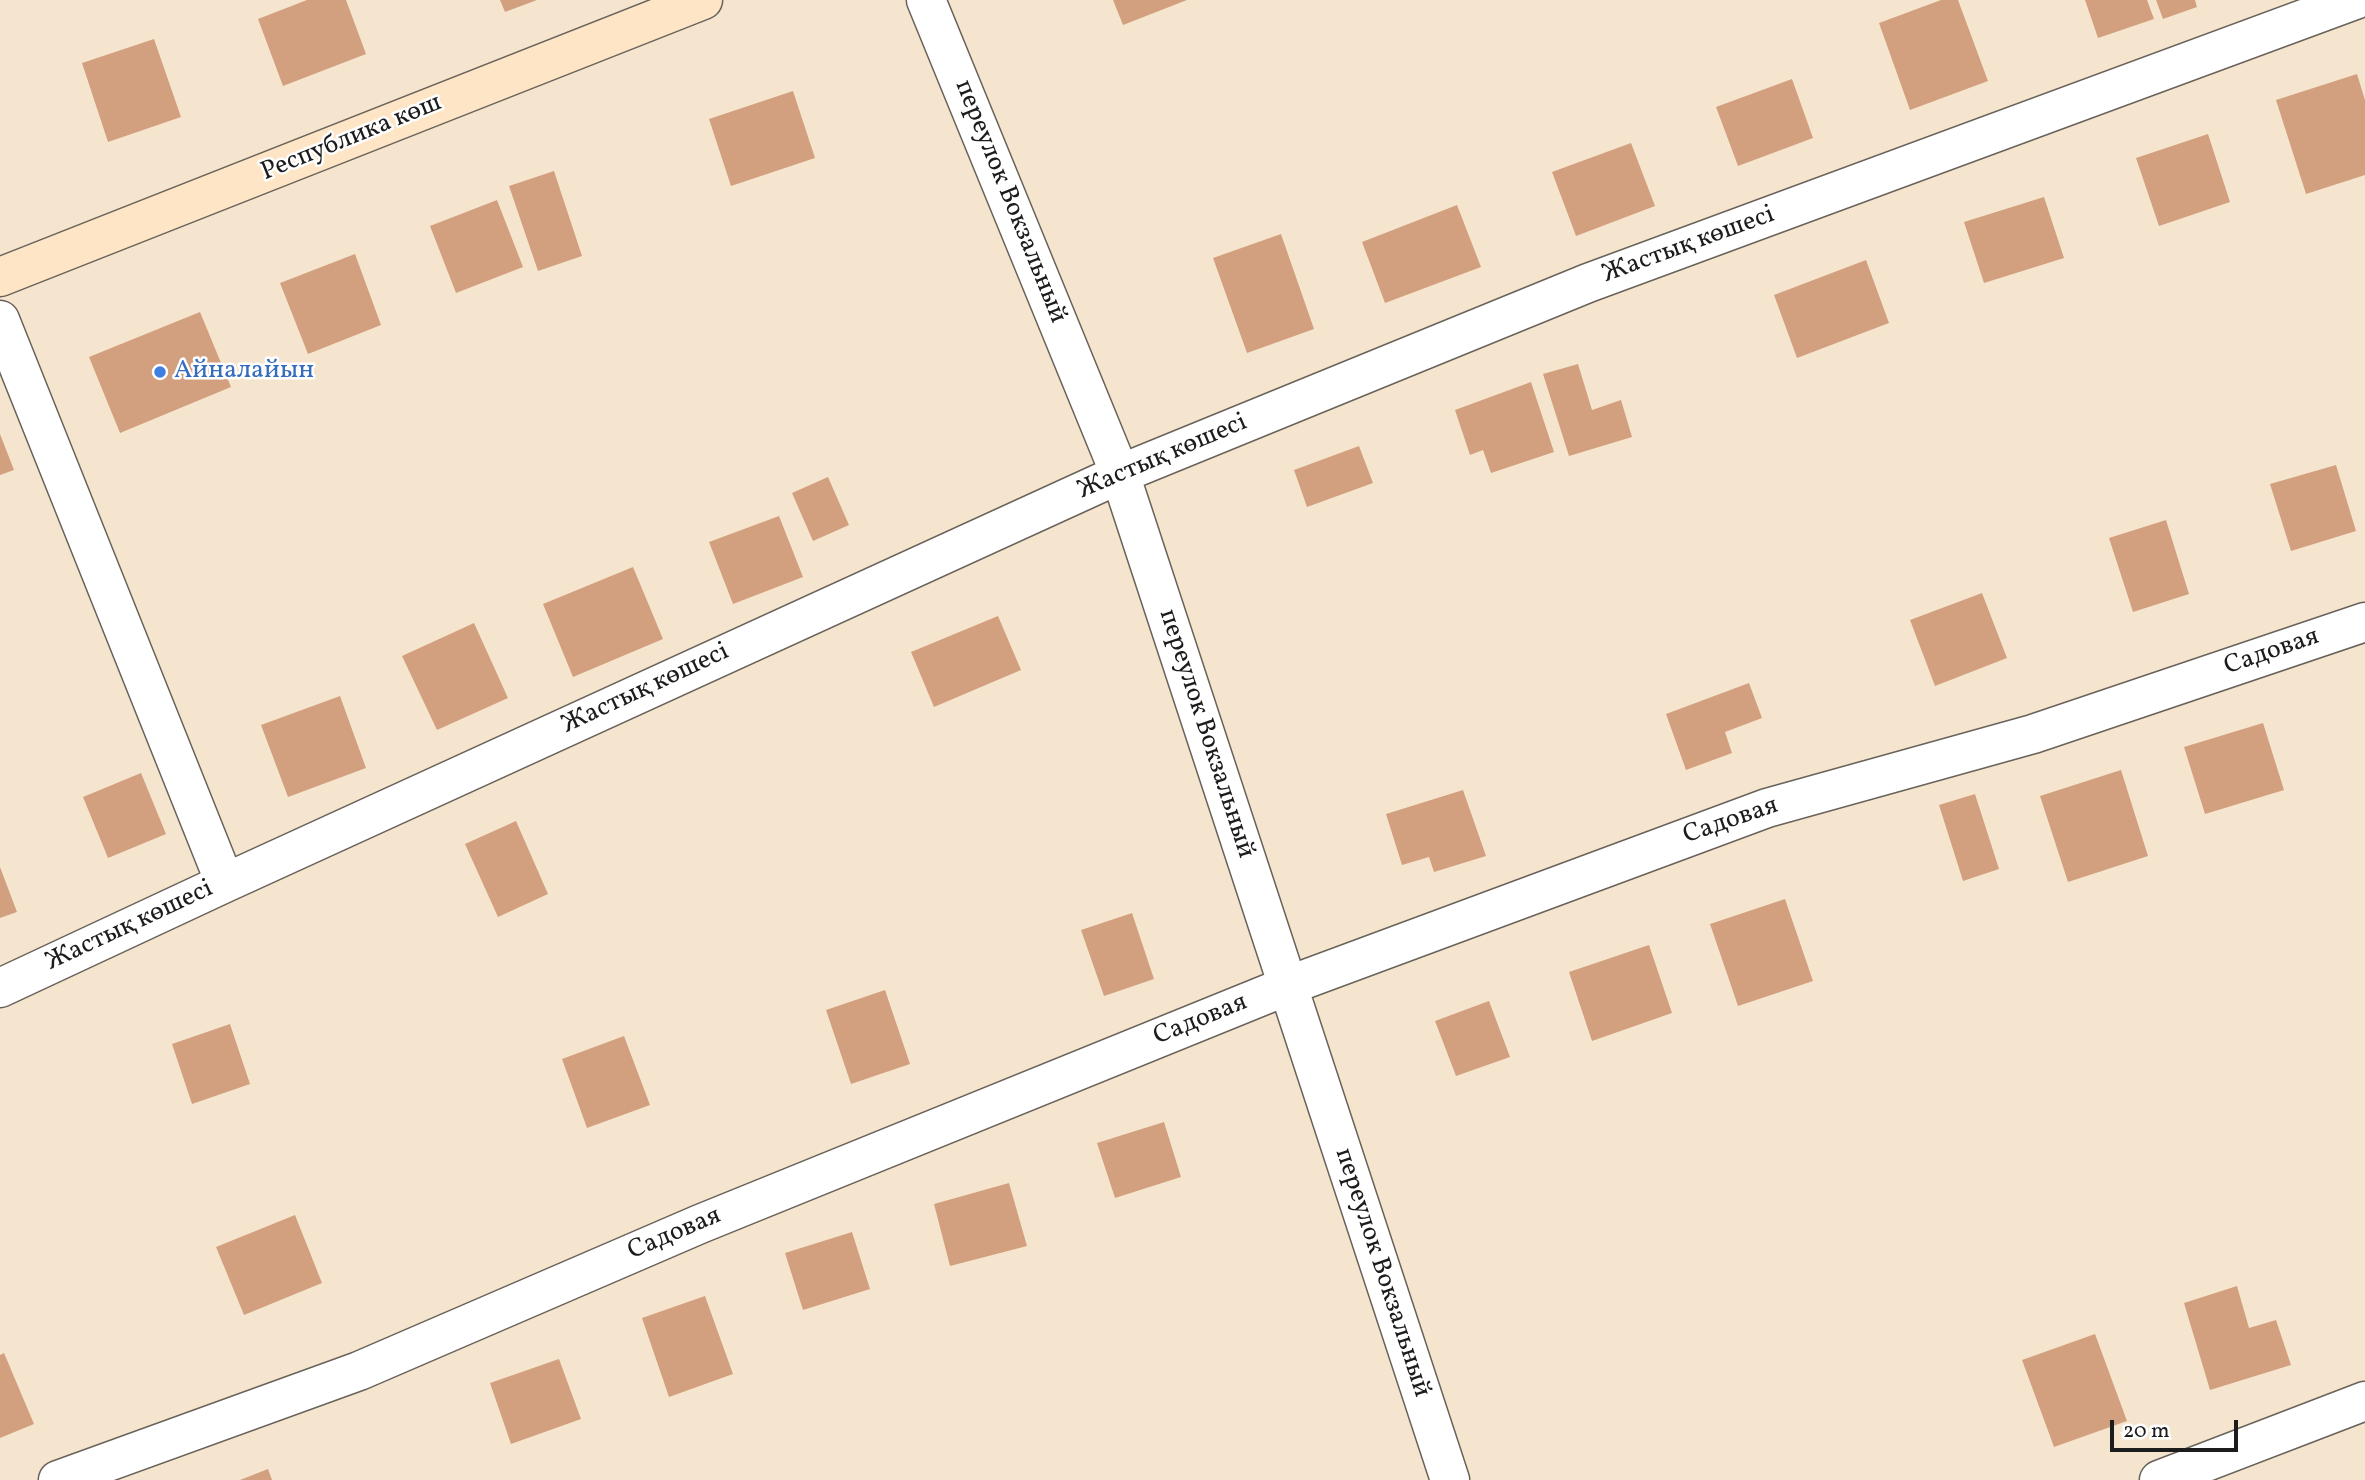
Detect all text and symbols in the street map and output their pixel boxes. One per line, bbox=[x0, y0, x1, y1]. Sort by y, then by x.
street label: переулок Вокзальный bbox=[946, 76, 1072, 328]
street label: Республика көш bbox=[257, 89, 447, 189]
street label: Жастық көшесі bbox=[1599, 200, 1779, 292]
place label: Айналайын bbox=[174, 356, 314, 388]
marker: Айналайын bbox=[152, 364, 168, 380]
street label: Жастық көшесі bbox=[1074, 408, 1252, 508]
street label: переулок Вокзальный bbox=[1150, 606, 1260, 862]
street label: Садовая bbox=[2221, 622, 2323, 684]
street label: Жастық көшесі bbox=[557, 638, 735, 742]
street label: Садовая bbox=[1680, 791, 1782, 853]
street label: Жастық көшесі bbox=[41, 875, 219, 979]
street label: Садовая bbox=[1150, 988, 1252, 1054]
street label: переулок Вокзальный bbox=[1326, 1145, 1436, 1401]
street label: Садовая bbox=[624, 1201, 726, 1269]
scale bar bbox=[2113, 1406, 2241, 1450]
text: 20 m bbox=[2123, 1417, 2169, 1446]

